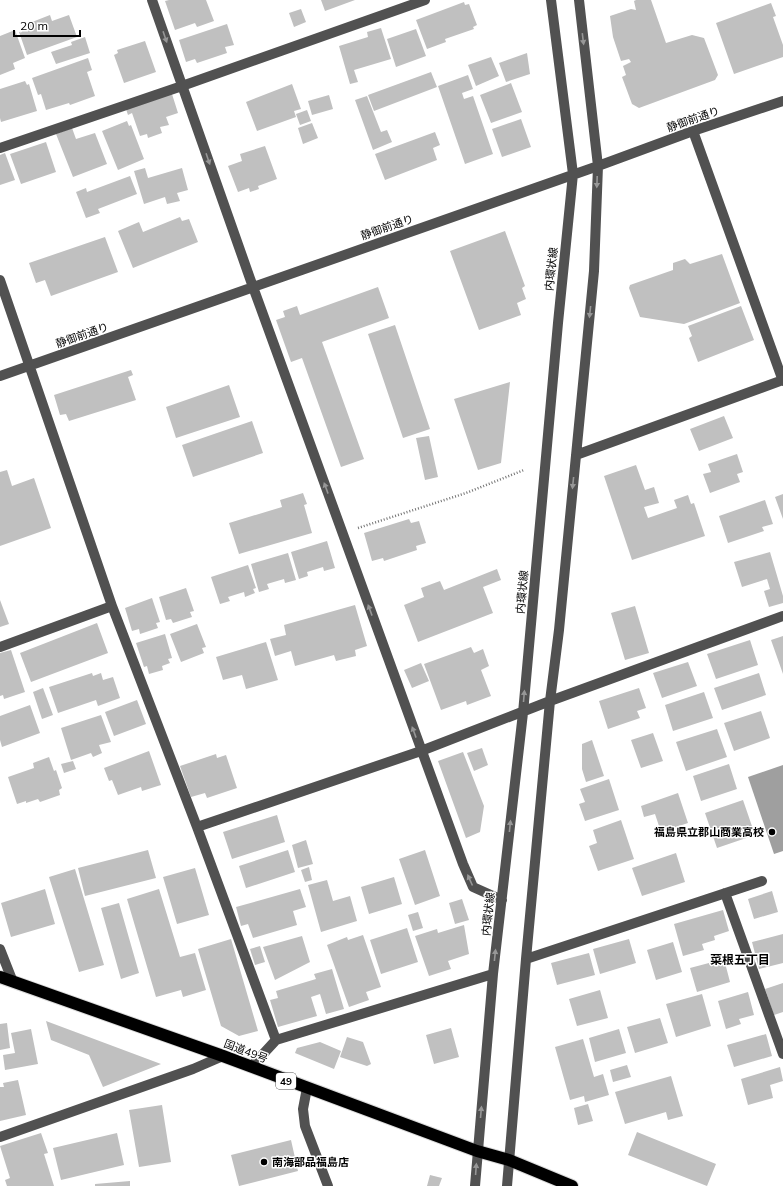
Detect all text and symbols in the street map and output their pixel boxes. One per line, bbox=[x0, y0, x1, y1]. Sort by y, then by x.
scale bar bbox=[14, 12, 80, 38]
text: 20 m bbox=[20, 18, 48, 33]
one-way arrow bbox=[162, 31, 168, 43]
one-way arrow bbox=[580, 33, 586, 45]
street label: 静御前通り bbox=[665, 103, 721, 135]
one-way arrow bbox=[205, 154, 211, 166]
one-way arrow bbox=[594, 176, 600, 189]
street label: 静御前通り bbox=[359, 211, 415, 243]
street label: 内環状線 bbox=[542, 246, 560, 292]
one-way arrow bbox=[587, 306, 593, 318]
street label: 静御前通り bbox=[54, 319, 110, 351]
one-way arrow bbox=[570, 477, 576, 489]
one-way arrow bbox=[322, 481, 328, 493]
street label: 内環状線 bbox=[513, 569, 531, 615]
one-way arrow bbox=[367, 603, 373, 615]
one-way arrow bbox=[521, 690, 528, 703]
one-way arrow bbox=[411, 725, 417, 737]
one-way arrow bbox=[507, 820, 513, 832]
place label: 福島県立郡山商業高校 bbox=[654, 825, 764, 839]
marker: 福島県立郡山商業高校 bbox=[767, 827, 777, 837]
one-way arrow bbox=[467, 874, 473, 885]
street label: 内環状線 bbox=[479, 891, 497, 937]
one-way arrow bbox=[492, 949, 499, 961]
district label: 菜根五丁目 bbox=[710, 952, 770, 967]
street label: 国道49号 bbox=[222, 1036, 270, 1066]
road number: 49 bbox=[276, 1073, 296, 1089]
one-way arrow bbox=[477, 1106, 484, 1118]
place label: 南海部品福島店 bbox=[272, 1155, 349, 1169]
marker: 南海部品福島店 bbox=[259, 1157, 269, 1167]
one-way arrow bbox=[472, 1162, 479, 1175]

